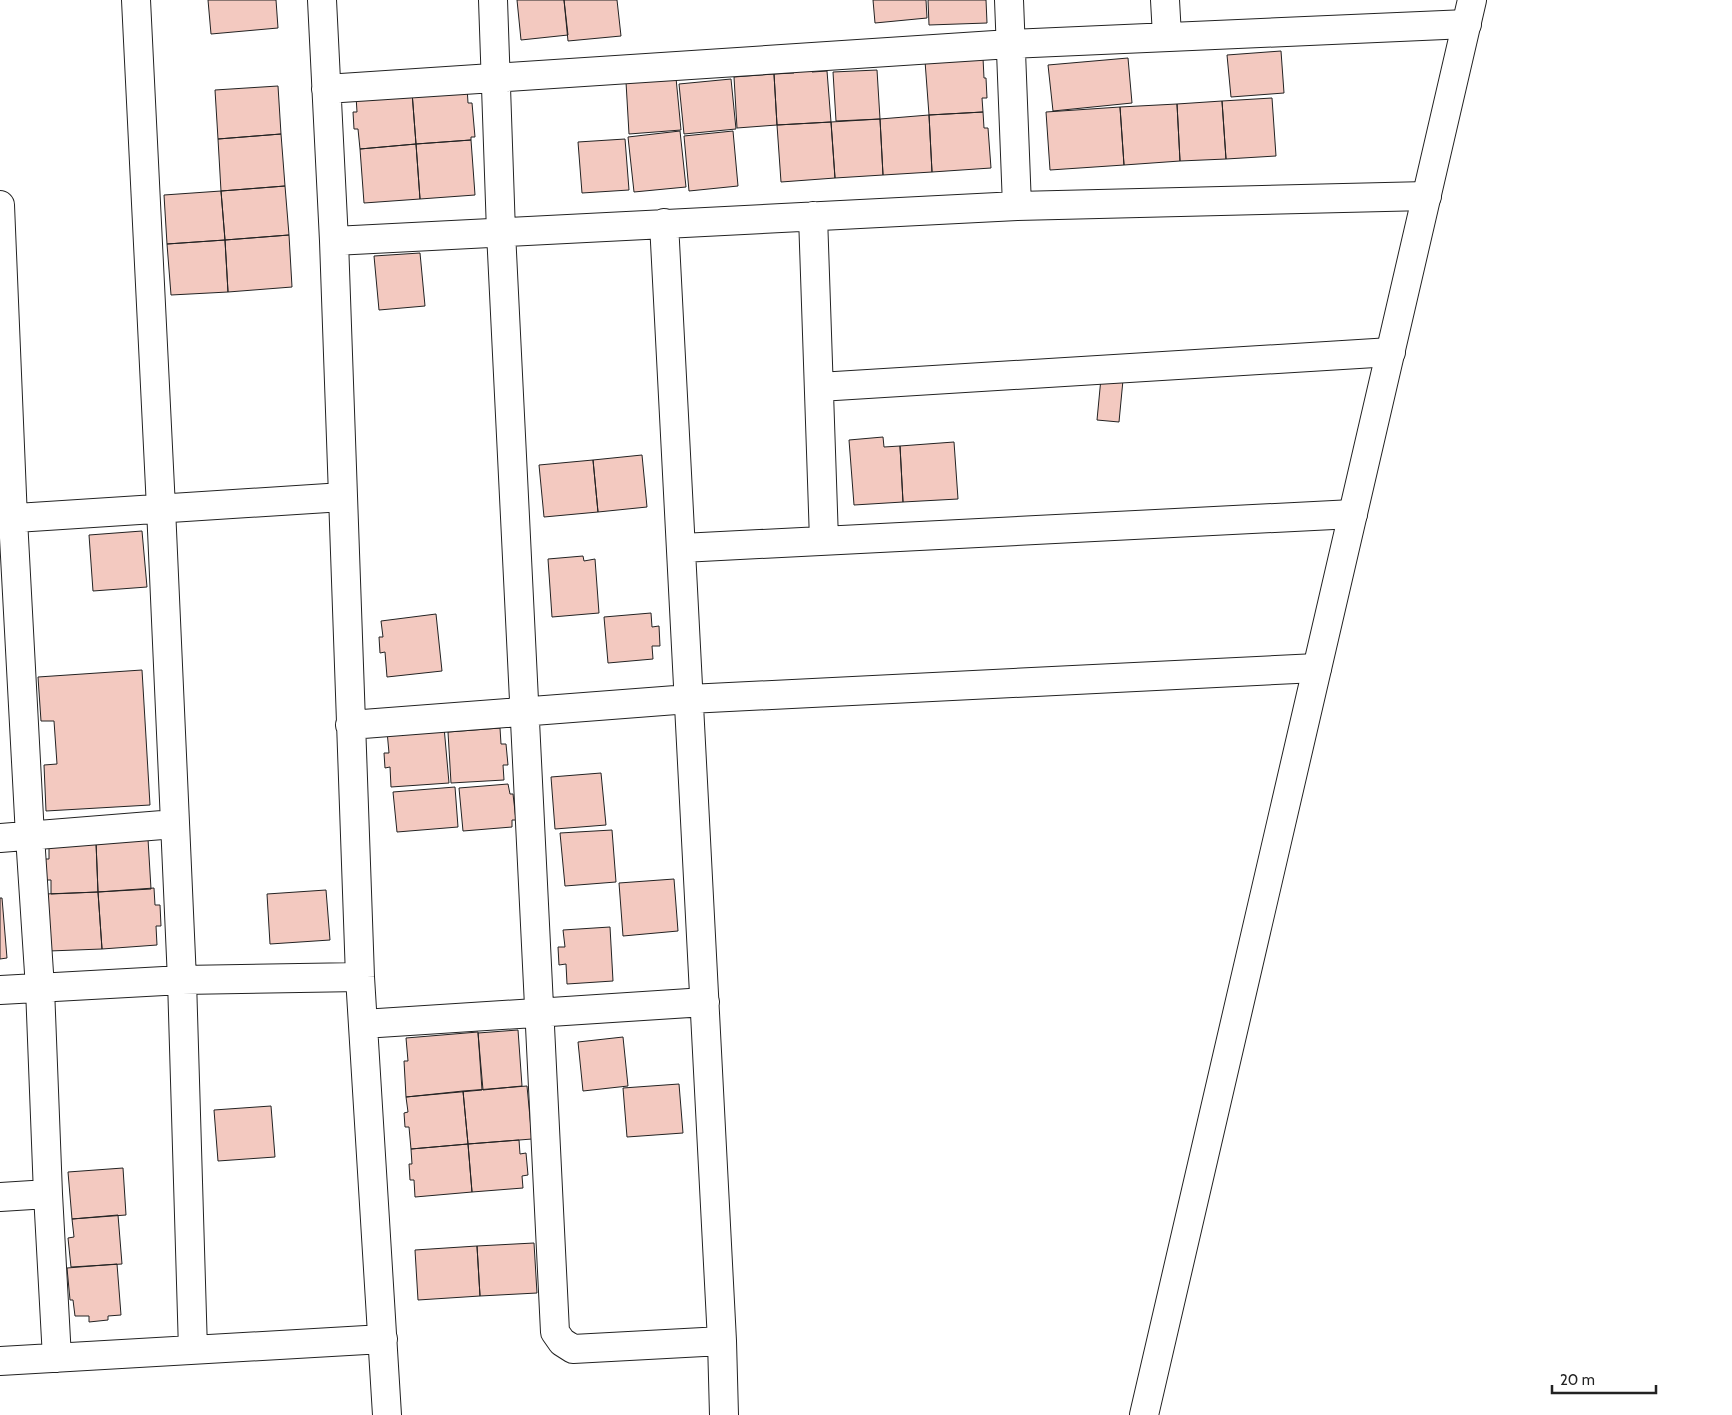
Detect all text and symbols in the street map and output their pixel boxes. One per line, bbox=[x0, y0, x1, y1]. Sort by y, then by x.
scale bar bbox=[1552, 1362, 1656, 1394]
text: 20 m bbox=[1560, 1371, 1595, 1389]

